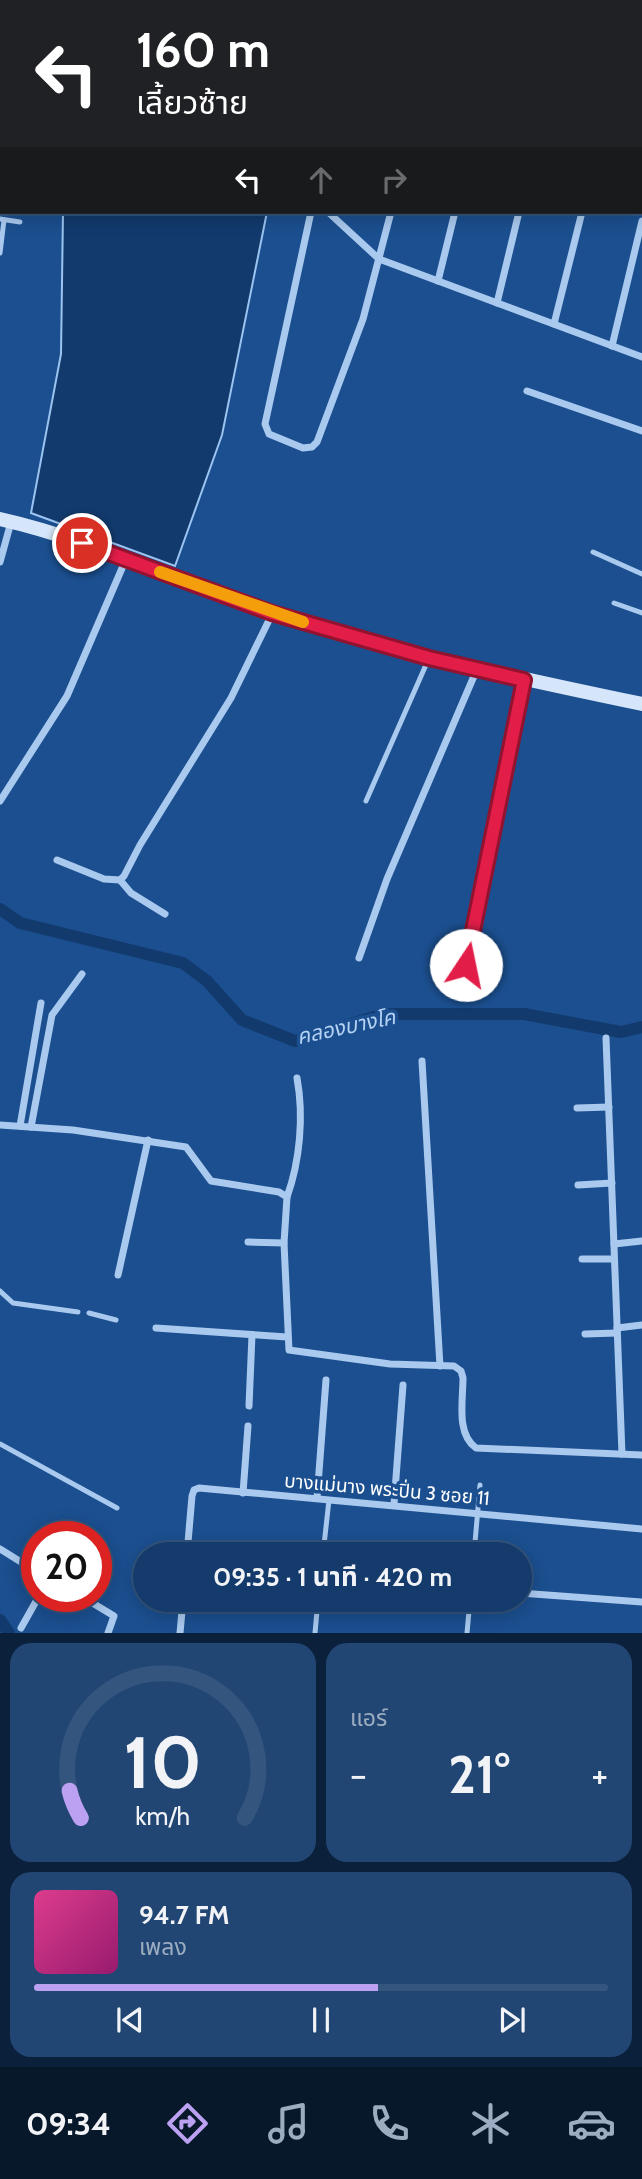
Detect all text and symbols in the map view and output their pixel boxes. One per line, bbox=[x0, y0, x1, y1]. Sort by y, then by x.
text: 160 m bbox=[136, 20, 270, 79]
icon: left bbox=[21, 28, 112, 119]
text: เลี้ยวซ้าย bbox=[136, 83, 248, 122]
icon: left bbox=[229, 161, 267, 199]
icon: ahead bbox=[302, 161, 340, 199]
icon: right bbox=[375, 161, 413, 199]
pin bbox=[52, 513, 112, 573]
icon: arrive bbox=[63, 524, 101, 562]
position arrow bbox=[429, 928, 503, 1002]
water label: คลองบางโค bbox=[294, 1004, 398, 1049]
street label: บางแม่นาง พระปิ่น 3 ซอย 11 bbox=[283, 1468, 491, 1510]
speed limit sign: 20 bbox=[21, 1521, 112, 1612]
text: 09:35 · 1 นาที · 420 m bbox=[213, 1561, 452, 1593]
text: แอร์ bbox=[350, 1704, 387, 1732]
text: 10 bbox=[124, 1719, 202, 1807]
text: 21° bbox=[448, 1743, 510, 1806]
text: − bbox=[350, 1751, 367, 1798]
text: + bbox=[591, 1751, 608, 1798]
text: km/h bbox=[136, 1801, 190, 1831]
text: 94.7 FM bbox=[139, 1899, 230, 1931]
text: เพลง bbox=[139, 1933, 187, 1961]
icon: previous bbox=[111, 2001, 149, 2039]
icon: pause bbox=[302, 2001, 340, 2039]
icon: next bbox=[493, 2001, 531, 2039]
icon: directions bbox=[163, 2099, 212, 2148]
icon: music bbox=[264, 2099, 313, 2148]
icon: phone bbox=[365, 2099, 414, 2148]
icon: climate bbox=[466, 2099, 515, 2148]
icon: car bbox=[567, 2099, 616, 2148]
text: 09:34 bbox=[26, 2104, 111, 2143]

